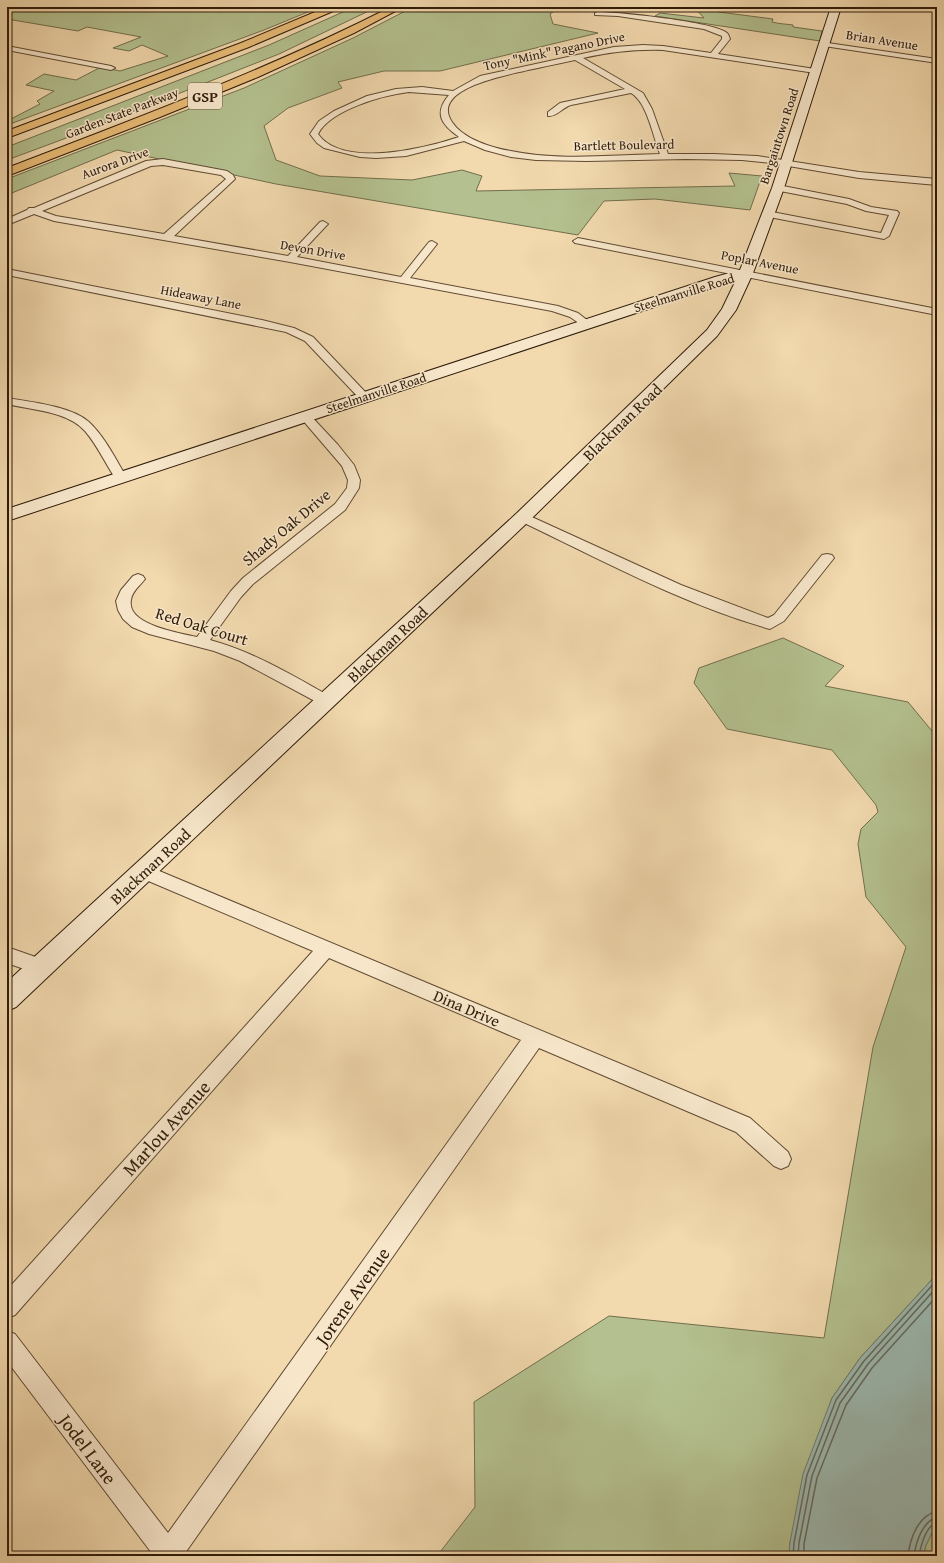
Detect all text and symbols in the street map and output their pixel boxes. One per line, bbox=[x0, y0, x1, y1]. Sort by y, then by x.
street label: Brian Avenue bbox=[845, 25, 919, 55]
street label: Tony "Mink" Pagano Drive bbox=[481, 27, 627, 75]
street label: Garden State Parkway bbox=[63, 83, 182, 143]
road number: GSP bbox=[188, 83, 222, 109]
street label: Bargaintown Road bbox=[755, 85, 804, 187]
street label: Bartlett Boulevard bbox=[574, 135, 674, 155]
street label: Aurora Drive bbox=[79, 142, 151, 184]
street label: Devon Drive bbox=[279, 235, 347, 265]
street label: Poplar Avenue bbox=[720, 245, 800, 279]
street label: Steelmanville Road bbox=[631, 269, 737, 317]
street label: Hideaway Lane bbox=[159, 280, 243, 314]
street label: Steelmanville Road bbox=[323, 368, 429, 418]
street label: Blackman Road bbox=[577, 377, 668, 466]
street label: Shady Oak Drive bbox=[236, 483, 336, 571]
street label: Blackman Road bbox=[341, 600, 433, 688]
street label: Red Oak Court bbox=[153, 601, 251, 652]
street label: Blackman Road bbox=[104, 822, 196, 910]
street label: Dina Drive bbox=[430, 983, 504, 1033]
street label: Marlou Avenue bbox=[115, 1074, 217, 1182]
street label: Jorene Avenue bbox=[307, 1241, 396, 1352]
street label: Jodel Lane bbox=[51, 1406, 124, 1490]

